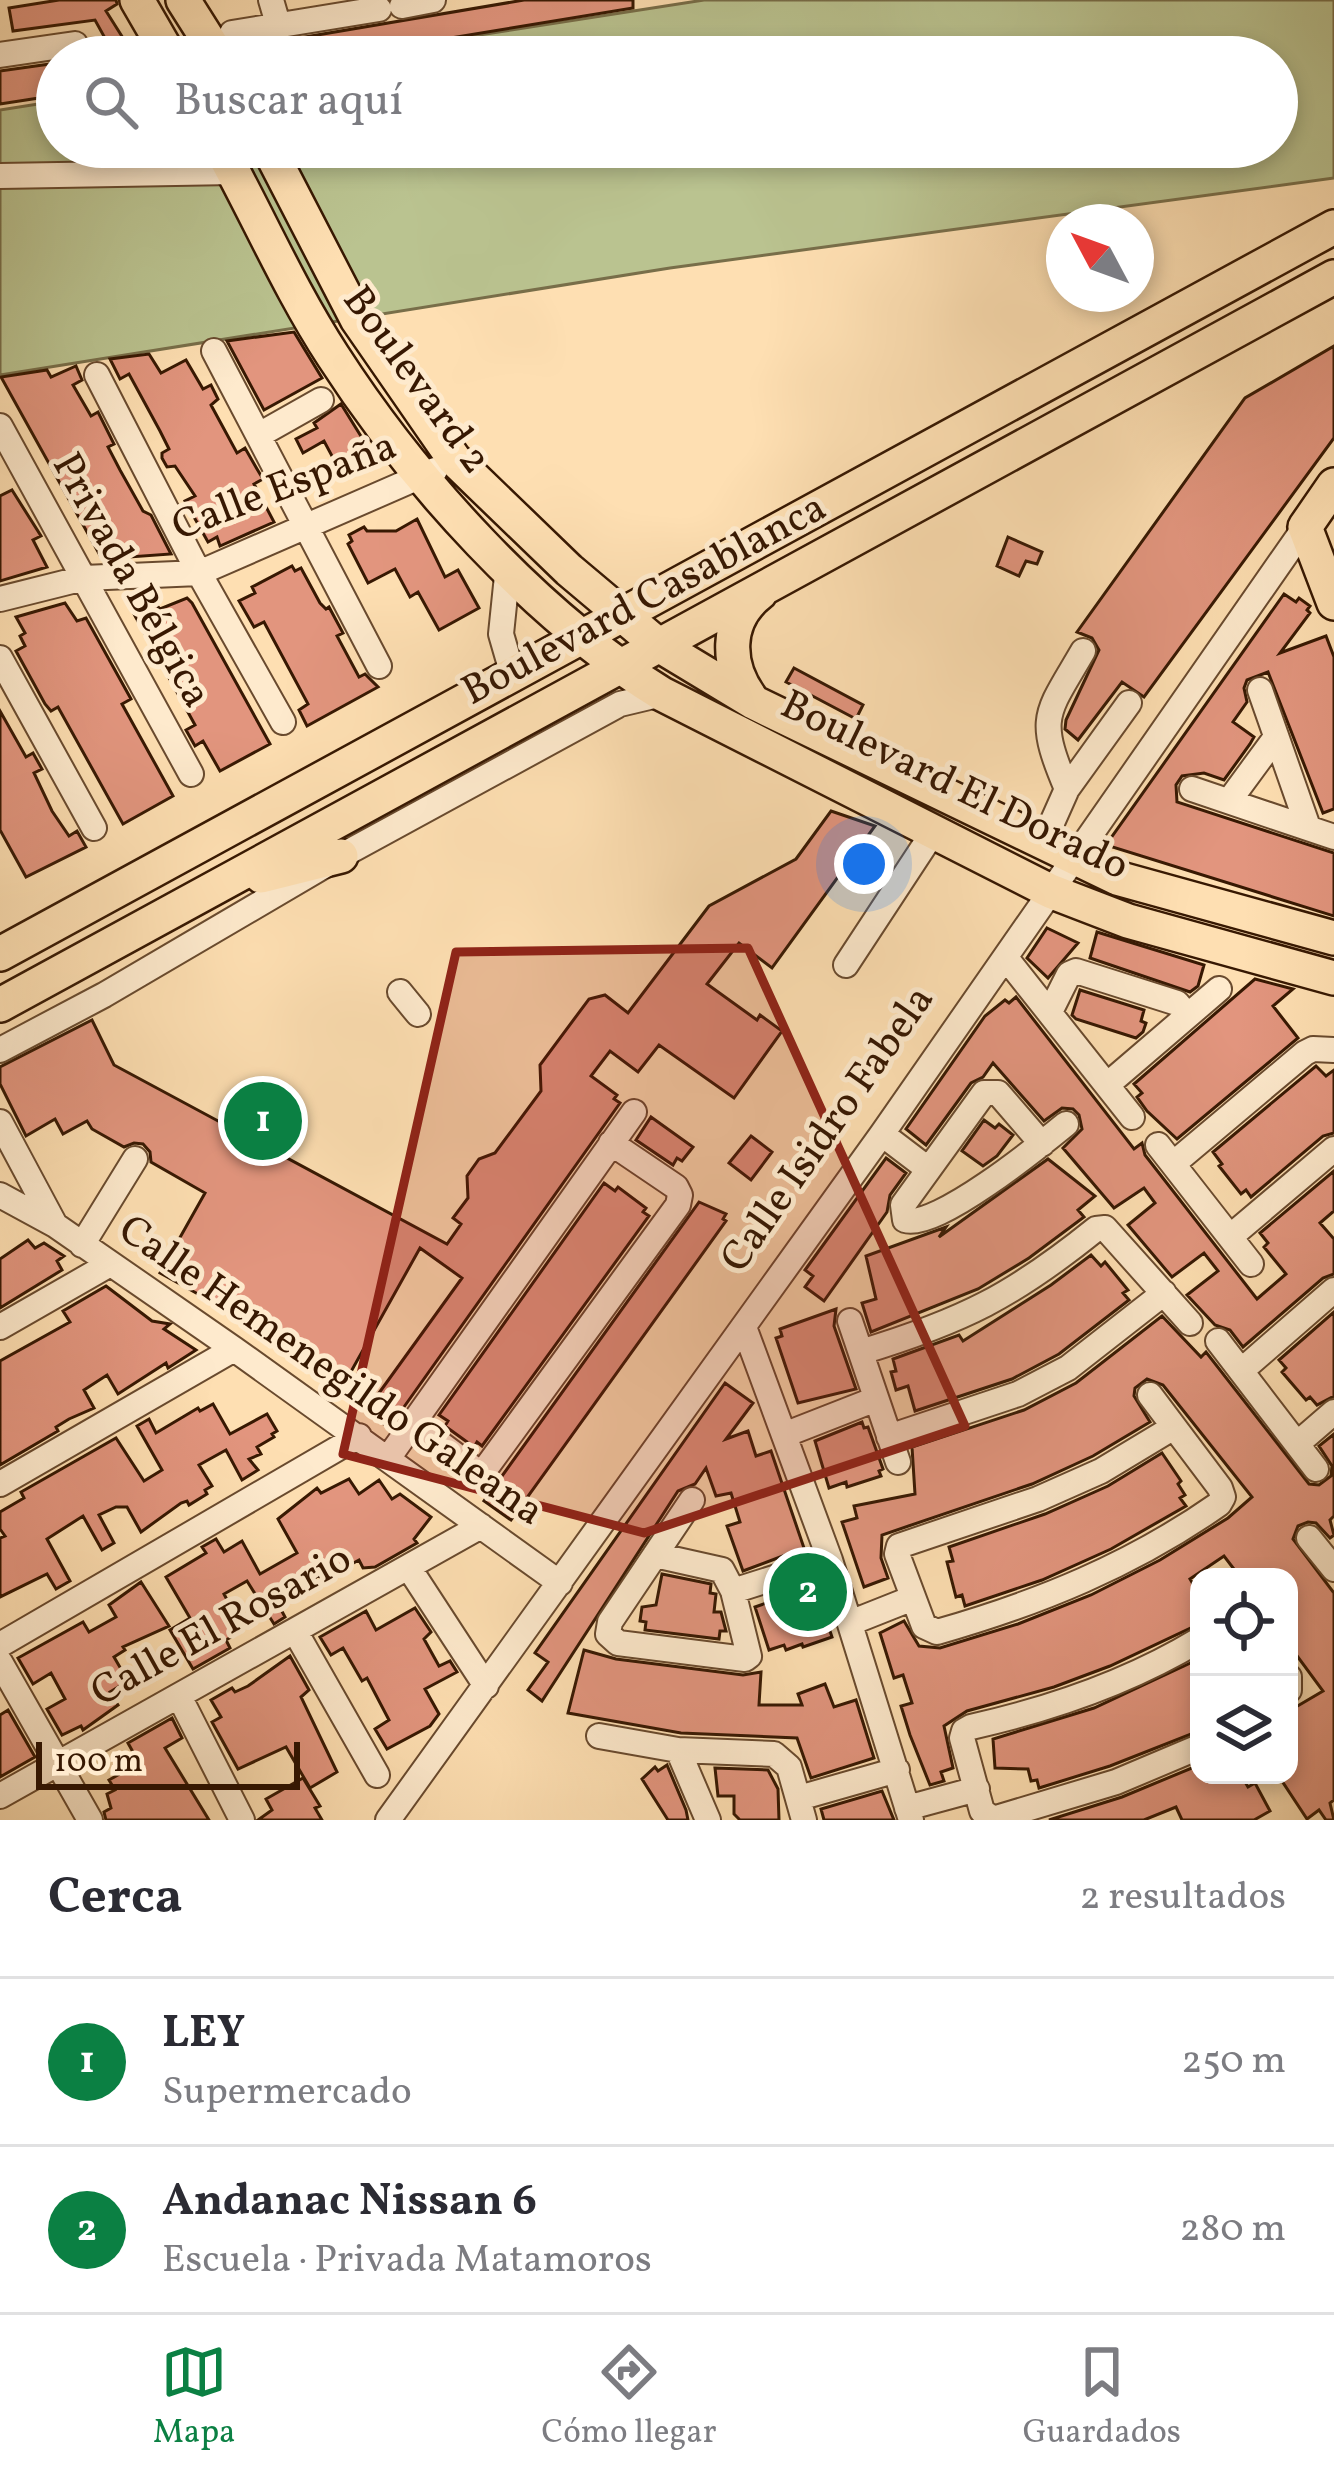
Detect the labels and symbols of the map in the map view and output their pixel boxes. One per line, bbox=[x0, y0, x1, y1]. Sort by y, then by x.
north arrow bbox=[1046, 204, 1154, 312]
street label: Boulevard 2 bbox=[327, 275, 503, 487]
street label: Calle España bbox=[164, 418, 406, 558]
street label: Privada Bélgica bbox=[36, 443, 224, 719]
street label: Boulevard Casablanca bbox=[452, 480, 838, 722]
street label: Boulevard El Dorado bbox=[770, 677, 1138, 897]
your location bbox=[834, 834, 894, 894]
street label: Calle Isidro Fabela bbox=[708, 975, 950, 1285]
pin: 1 bbox=[224, 1076, 302, 1166]
street label: Calle Hemenegildo Galeana bbox=[105, 1202, 555, 1542]
street label: Calle El Rosario bbox=[81, 1531, 363, 1723]
pin: 2 bbox=[769, 1547, 847, 1637]
scale bar bbox=[36, 1736, 300, 1789]

